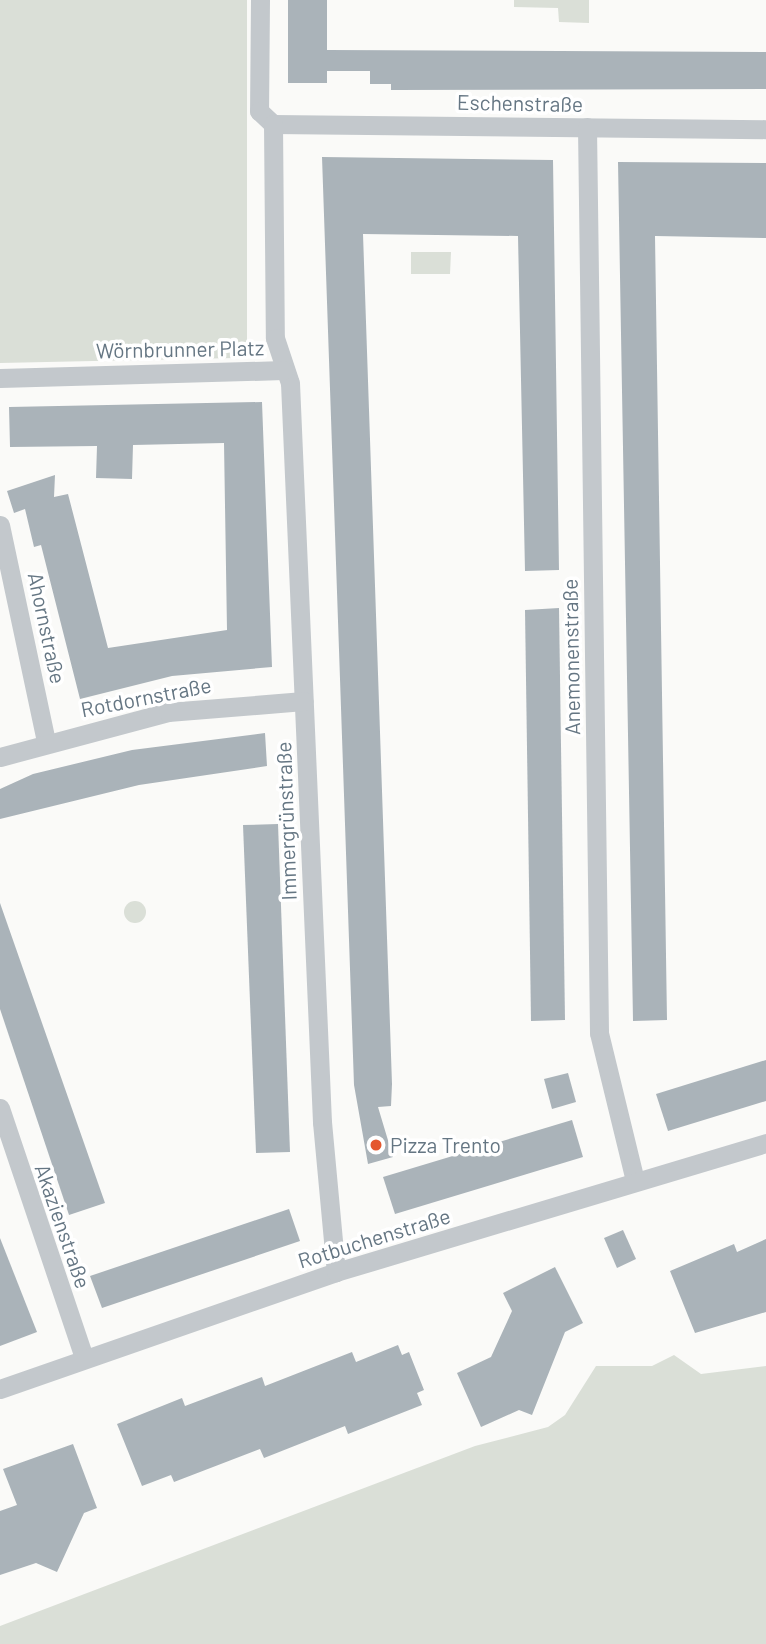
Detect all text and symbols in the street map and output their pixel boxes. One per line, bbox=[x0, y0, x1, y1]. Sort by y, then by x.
street label: Eschenstraße bbox=[457, 89, 583, 117]
street label: Wörnbrunner Platz bbox=[96, 335, 264, 363]
street label: Ahornstraße bbox=[23, 570, 71, 686]
street label: Anemonenstraße bbox=[557, 579, 585, 735]
street label: Rotdornstraße bbox=[79, 672, 213, 722]
street label: Immergrünstraße bbox=[271, 741, 301, 901]
place label: Pizza Trento bbox=[390, 1132, 501, 1158]
marker: Pizza Trento bbox=[368, 1137, 384, 1153]
street label: Akazienstraße bbox=[30, 1160, 96, 1292]
street label: Rotbuchenstraße bbox=[295, 1203, 453, 1273]

